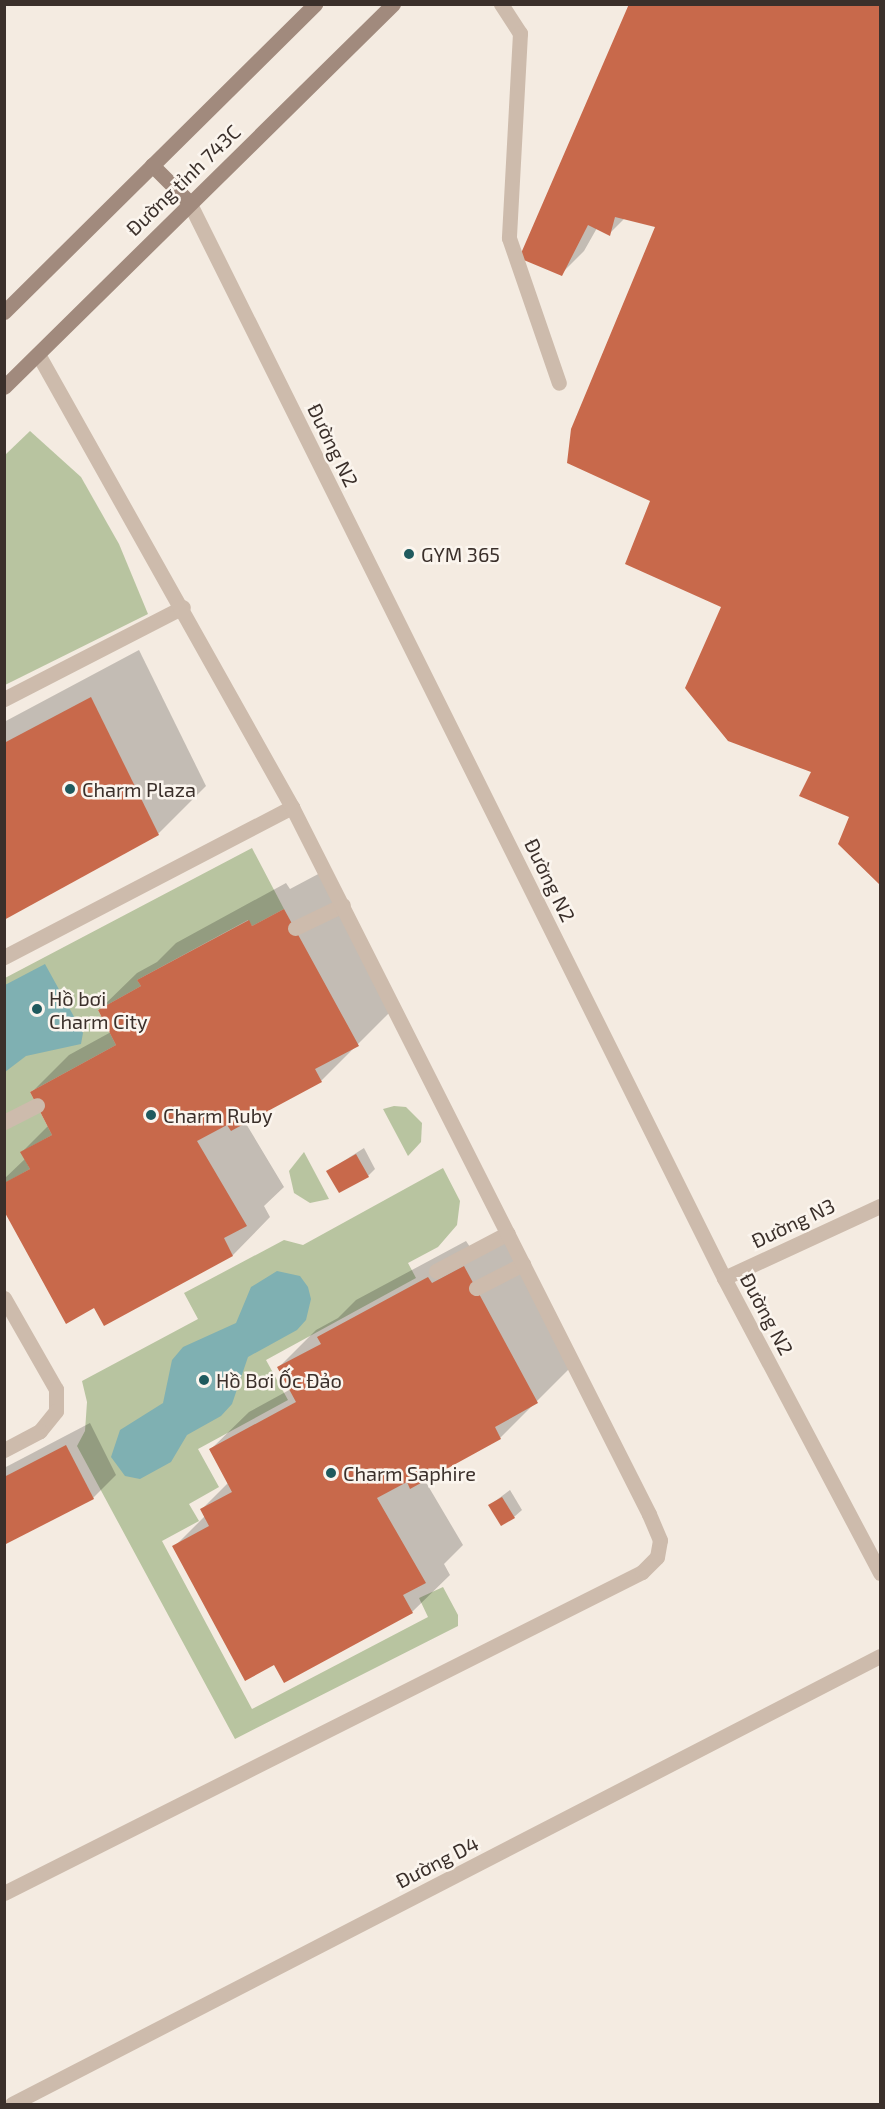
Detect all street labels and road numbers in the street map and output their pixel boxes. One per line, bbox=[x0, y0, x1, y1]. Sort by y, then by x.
street label: Đường tỉnh 743C bbox=[121, 119, 245, 241]
street label: Đường N2 bbox=[303, 400, 363, 490]
street label: Đường N2 bbox=[520, 835, 580, 925]
street label: Đường N3 bbox=[747, 1193, 839, 1253]
street label: Đường N2 bbox=[735, 1269, 799, 1359]
street label: Đường D4 bbox=[392, 1831, 482, 1893]

